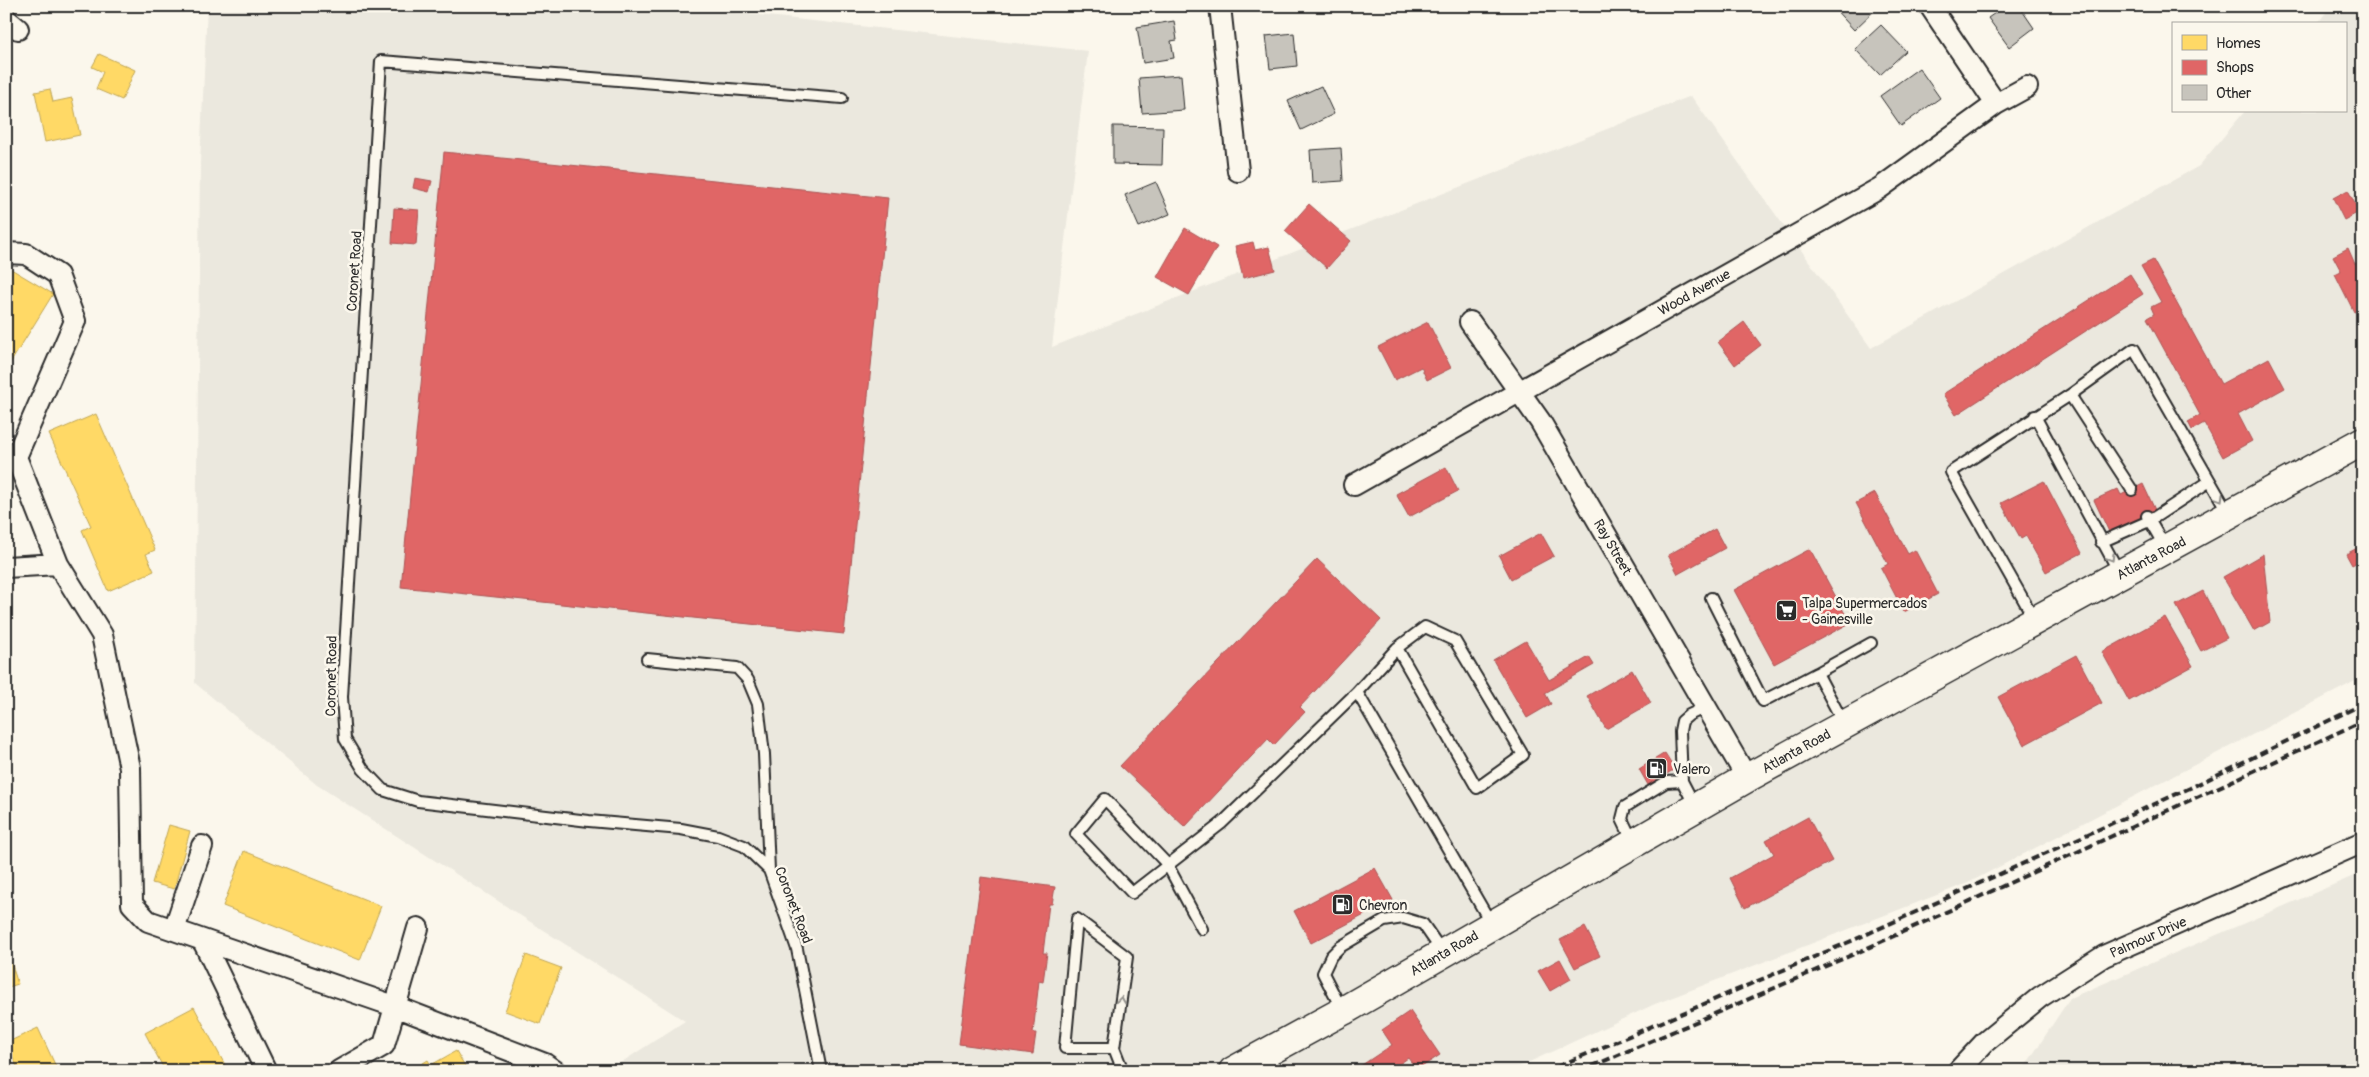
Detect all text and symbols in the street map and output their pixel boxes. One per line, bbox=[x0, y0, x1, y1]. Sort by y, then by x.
legend bbox=[2172, 22, 2346, 112]
text: Homes bbox=[2216, 34, 2261, 53]
text: Shops bbox=[2216, 58, 2254, 77]
text: Other bbox=[2216, 84, 2252, 103]
street label: Coronet Road bbox=[343, 230, 366, 312]
street label: Wood Avenue bbox=[1655, 266, 1733, 319]
one-way arrow bbox=[2213, 493, 2223, 502]
street label: Ray Street bbox=[1590, 516, 1636, 578]
street label: Atlanta Road bbox=[2114, 533, 2189, 584]
one-way arrow bbox=[2104, 553, 2114, 562]
place label: Talpa Supermercados - Gainesville bbox=[1802, 595, 1928, 628]
supermarket icon: Talpa Supermercados - Gainesville bbox=[1774, 599, 1798, 623]
street label: Coronet Road bbox=[322, 635, 341, 717]
street label: Atlanta Road bbox=[1759, 725, 1834, 777]
fuel station icon: Valero bbox=[1645, 757, 1669, 781]
place label: Valero bbox=[1673, 761, 1711, 778]
street label: Coronet Road bbox=[771, 864, 816, 946]
fuel station icon: Chevron bbox=[1331, 893, 1355, 917]
place label: Chevron bbox=[1359, 897, 1408, 914]
street label: Palmour Drive bbox=[2107, 913, 2189, 962]
street label: Atlanta Road bbox=[1407, 927, 1482, 980]
one-way arrow bbox=[1115, 995, 1125, 1004]

